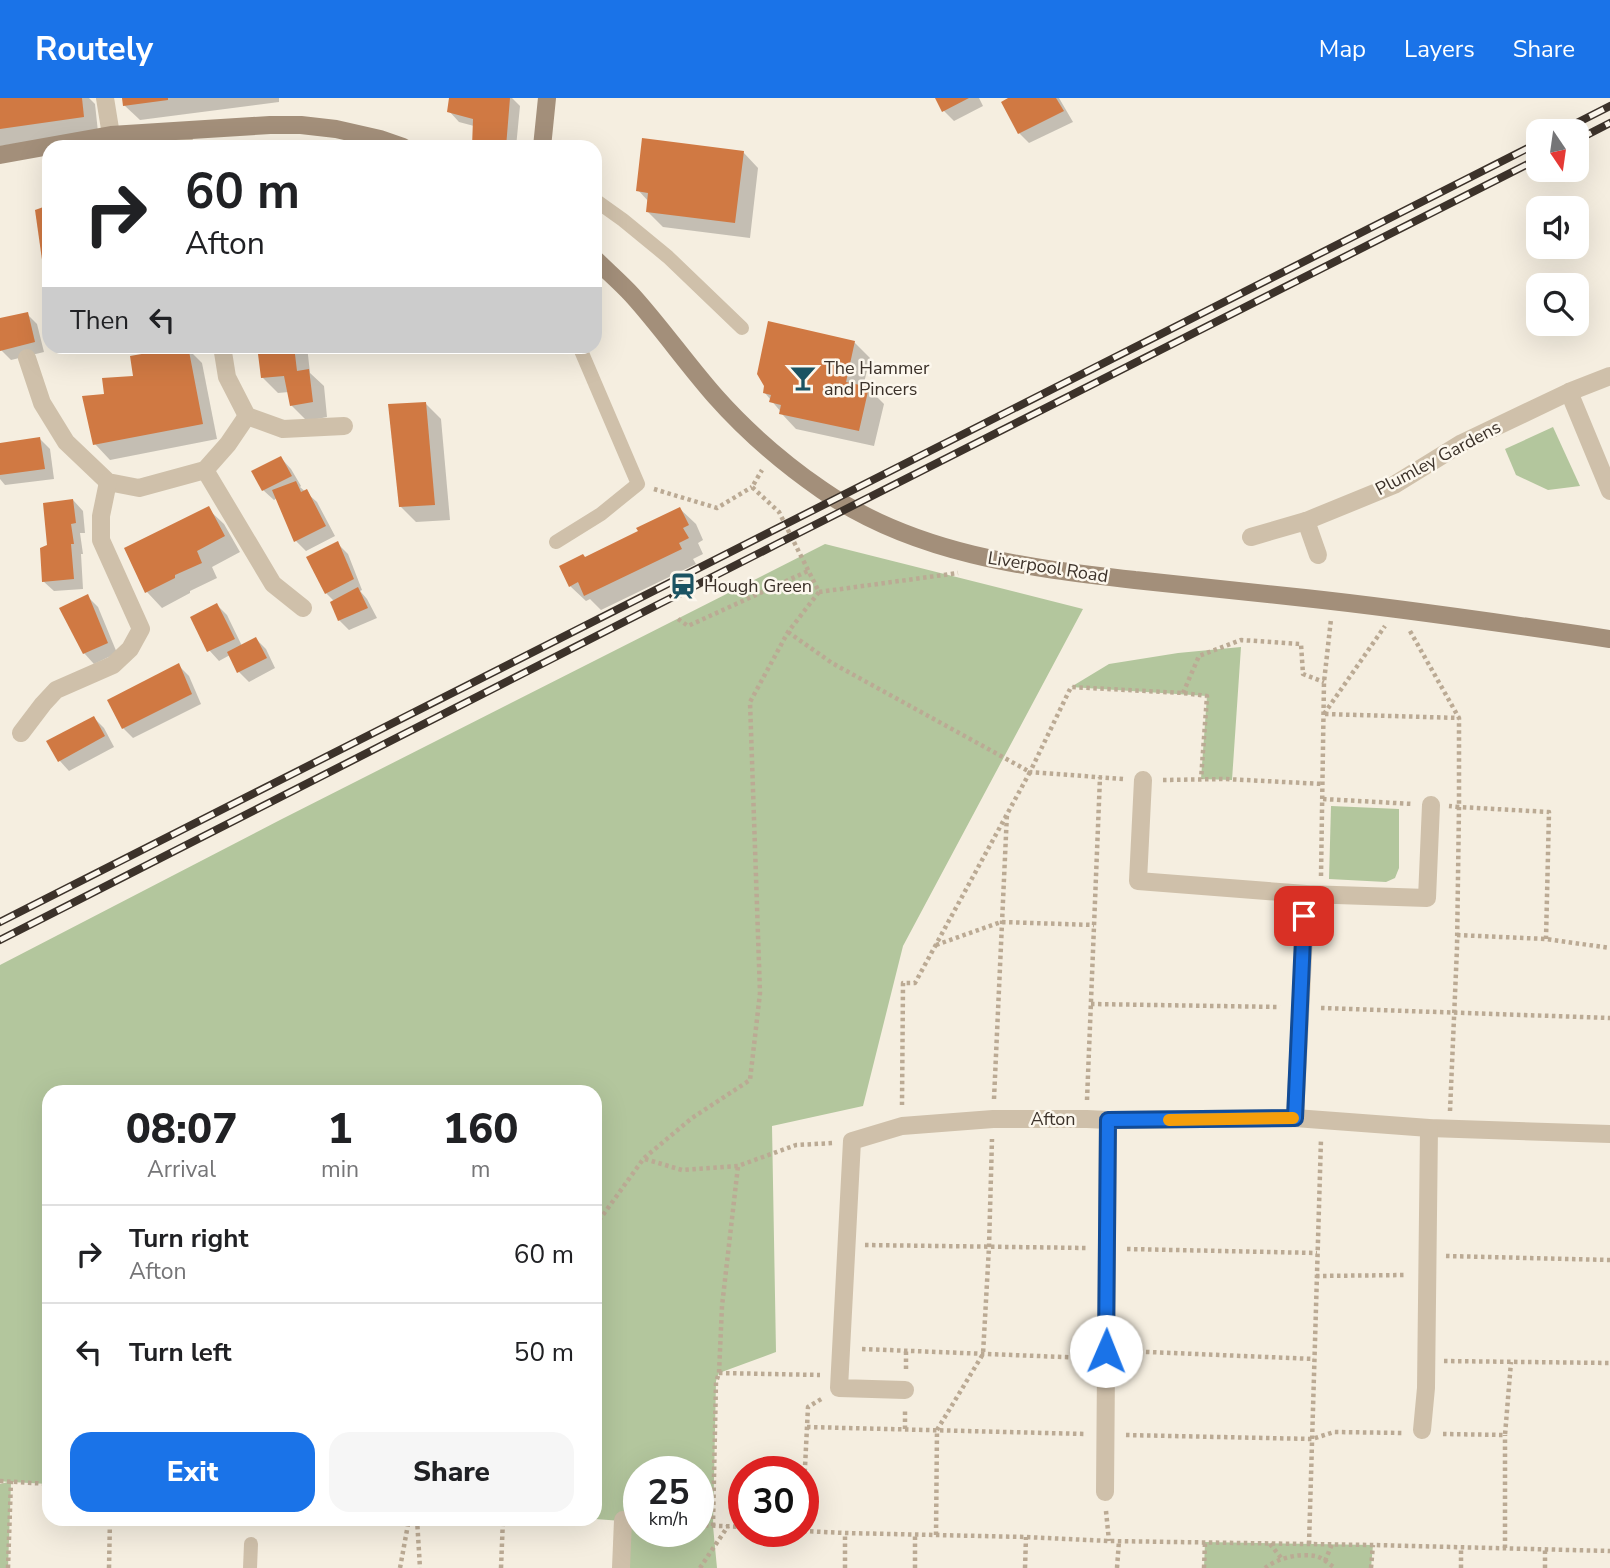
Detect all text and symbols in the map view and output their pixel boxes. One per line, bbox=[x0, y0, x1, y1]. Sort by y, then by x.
text: Routely bbox=[35, 27, 153, 72]
text: Map bbox=[1319, 33, 1366, 65]
text: Layers bbox=[1404, 33, 1475, 65]
text: Share bbox=[1513, 33, 1575, 65]
north arrow bbox=[1526, 119, 1589, 182]
map controls bbox=[1526, 119, 1589, 336]
text: 60 m bbox=[185, 158, 300, 225]
icon: right bbox=[70, 168, 161, 259]
button: sound bbox=[1526, 196, 1589, 259]
text: Afton bbox=[185, 222, 265, 265]
button: search bbox=[1526, 273, 1589, 336]
icon: left bbox=[143, 301, 181, 339]
text: Then bbox=[70, 303, 129, 338]
place label: The Hammer and Pincers bbox=[824, 356, 930, 401]
bar icon: The Hammer and Pincers bbox=[788, 363, 818, 393]
street label: Plumley Gardens bbox=[1371, 415, 1505, 501]
street label: Liverpool Road bbox=[986, 546, 1110, 588]
station icon: Hough Green bbox=[668, 571, 698, 601]
place label: Hough Green bbox=[704, 574, 812, 598]
pin bbox=[1274, 886, 1334, 946]
icon: arrive bbox=[1285, 897, 1323, 935]
text: 08:07 bbox=[126, 1101, 237, 1158]
text: 1 bbox=[327, 1101, 353, 1158]
text: 160 bbox=[443, 1101, 518, 1158]
street label: Afton bbox=[1031, 1107, 1076, 1131]
text: Arrival bbox=[147, 1154, 216, 1185]
text: min bbox=[321, 1154, 359, 1185]
text: m bbox=[471, 1154, 490, 1185]
text: Turn right bbox=[129, 1221, 248, 1256]
icon: right bbox=[70, 1235, 108, 1273]
text: 60 m bbox=[514, 1237, 574, 1272]
text: Afton bbox=[129, 1256, 187, 1287]
position arrow bbox=[1069, 1314, 1143, 1388]
icon: left bbox=[70, 1333, 108, 1371]
text: Turn left bbox=[129, 1335, 232, 1370]
text: 50 m bbox=[514, 1335, 574, 1370]
button: Exit bbox=[70, 1432, 315, 1512]
button: Share bbox=[329, 1432, 574, 1512]
speed limit sign: 30 bbox=[728, 1456, 819, 1547]
text: 25 bbox=[647, 1469, 690, 1516]
text: km/h bbox=[649, 1507, 688, 1531]

